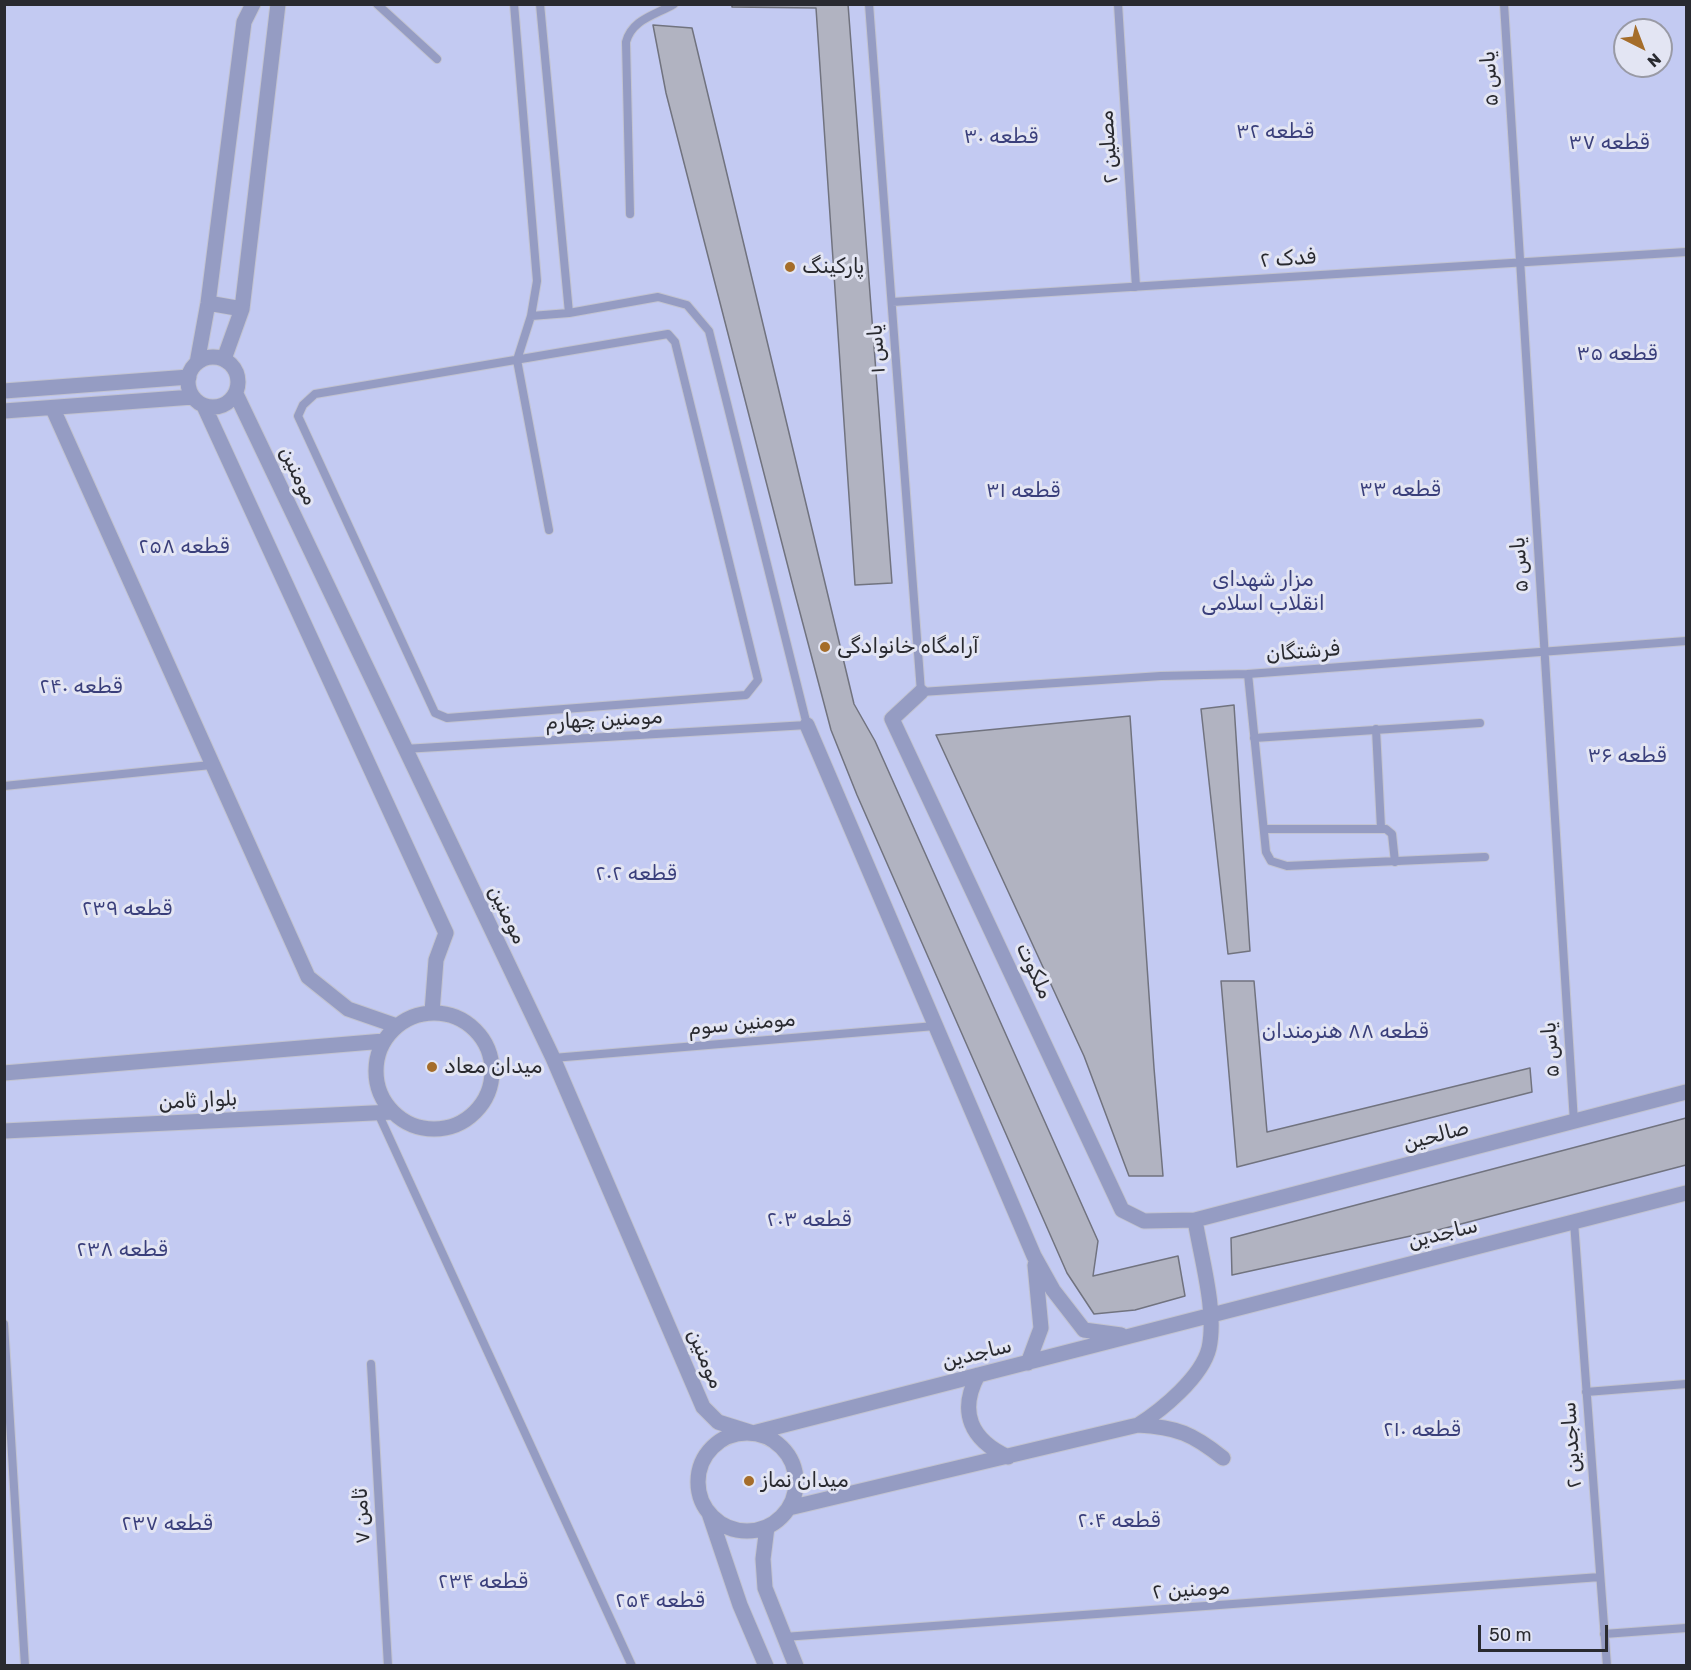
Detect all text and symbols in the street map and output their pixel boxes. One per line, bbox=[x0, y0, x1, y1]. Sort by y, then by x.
north arrow bbox=[1613, 18, 1673, 78]
text: N bbox=[1643, 49, 1665, 71]
street label: یاس ۵ bbox=[1475, 50, 1505, 108]
street label: مصلین ۲ bbox=[1094, 109, 1124, 185]
park label: قطعه ۳۲ bbox=[1236, 119, 1314, 145]
park label: قطعه ۳۰ bbox=[964, 124, 1038, 150]
park label: قطعه ۳۷ bbox=[1569, 130, 1649, 156]
street label: فدک ۲ bbox=[1259, 244, 1317, 274]
place label: پارکینگ bbox=[802, 254, 864, 280]
marker: پارکینگ bbox=[783, 260, 797, 274]
street label: یاس ۱ bbox=[863, 324, 891, 374]
park label: قطعه ۳۵ bbox=[1577, 341, 1657, 367]
street label: مومنین bbox=[273, 443, 323, 509]
park label: قطعه ۳۳ bbox=[1359, 477, 1441, 503]
park label: قطعه ۳۱ bbox=[986, 478, 1060, 504]
park label: قطعه ۲۵۸ bbox=[139, 534, 229, 560]
street label: یاس ۵ bbox=[1505, 536, 1535, 594]
park label: مزار شهدای انقلاب اسلامی bbox=[1201, 567, 1325, 617]
place label: آرامگاه خانوادگی bbox=[837, 634, 979, 660]
street label: فرشتگان bbox=[1265, 636, 1341, 668]
marker: آرامگاه خانوادگی bbox=[818, 640, 832, 654]
park label: قطعه ۲۴۰ bbox=[40, 674, 122, 700]
street label: مومنین چهارم bbox=[545, 704, 663, 736]
park label: قطعه ۳۶ bbox=[1588, 743, 1666, 769]
park label: قطعه ۲۰۲ bbox=[595, 861, 677, 887]
street label: مومنین bbox=[482, 882, 532, 948]
park label: قطعه ۲۳۹ bbox=[82, 896, 172, 922]
street label: ملکوت bbox=[1010, 939, 1058, 1003]
street label: مومنین سوم bbox=[687, 1007, 797, 1041]
park label: قطعه ۸۸ هنرمندان bbox=[1262, 1019, 1428, 1045]
street label: یاس ۵ bbox=[1536, 1021, 1566, 1079]
place label: میدان معاد bbox=[444, 1054, 542, 1080]
marker: میدان معاد bbox=[425, 1060, 439, 1074]
street label: بلوار ثامن bbox=[158, 1086, 238, 1116]
street label: صالحین bbox=[1400, 1115, 1472, 1157]
park label: قطعه ۲۰۳ bbox=[767, 1207, 851, 1233]
street label: ساجدین bbox=[1405, 1213, 1481, 1255]
park label: قطعه ۲۳۸ bbox=[76, 1237, 168, 1263]
street label: مومنین bbox=[681, 1326, 729, 1392]
street label: ساجدین bbox=[939, 1333, 1015, 1375]
street label: ساجدین ۲ bbox=[1556, 1401, 1588, 1489]
park label: قطعه ۲۱۰ bbox=[1383, 1417, 1461, 1443]
place label: میدان نماز bbox=[761, 1468, 849, 1494]
marker: میدان نماز bbox=[742, 1474, 756, 1488]
street label: ثامن ۷ bbox=[348, 1487, 376, 1545]
park label: قطعه ۲۰۴ bbox=[1078, 1508, 1160, 1534]
park label: قطعه ۲۳۷ bbox=[121, 1511, 213, 1537]
park label: قطعه ۲۳۴ bbox=[438, 1569, 528, 1595]
street label: مومنین ۲ bbox=[1152, 1575, 1230, 1605]
park label: قطعه ۲۵۴ bbox=[615, 1588, 705, 1614]
scale bar bbox=[1481, 1613, 1612, 1651]
text: 50 m bbox=[1489, 1624, 1532, 1646]

